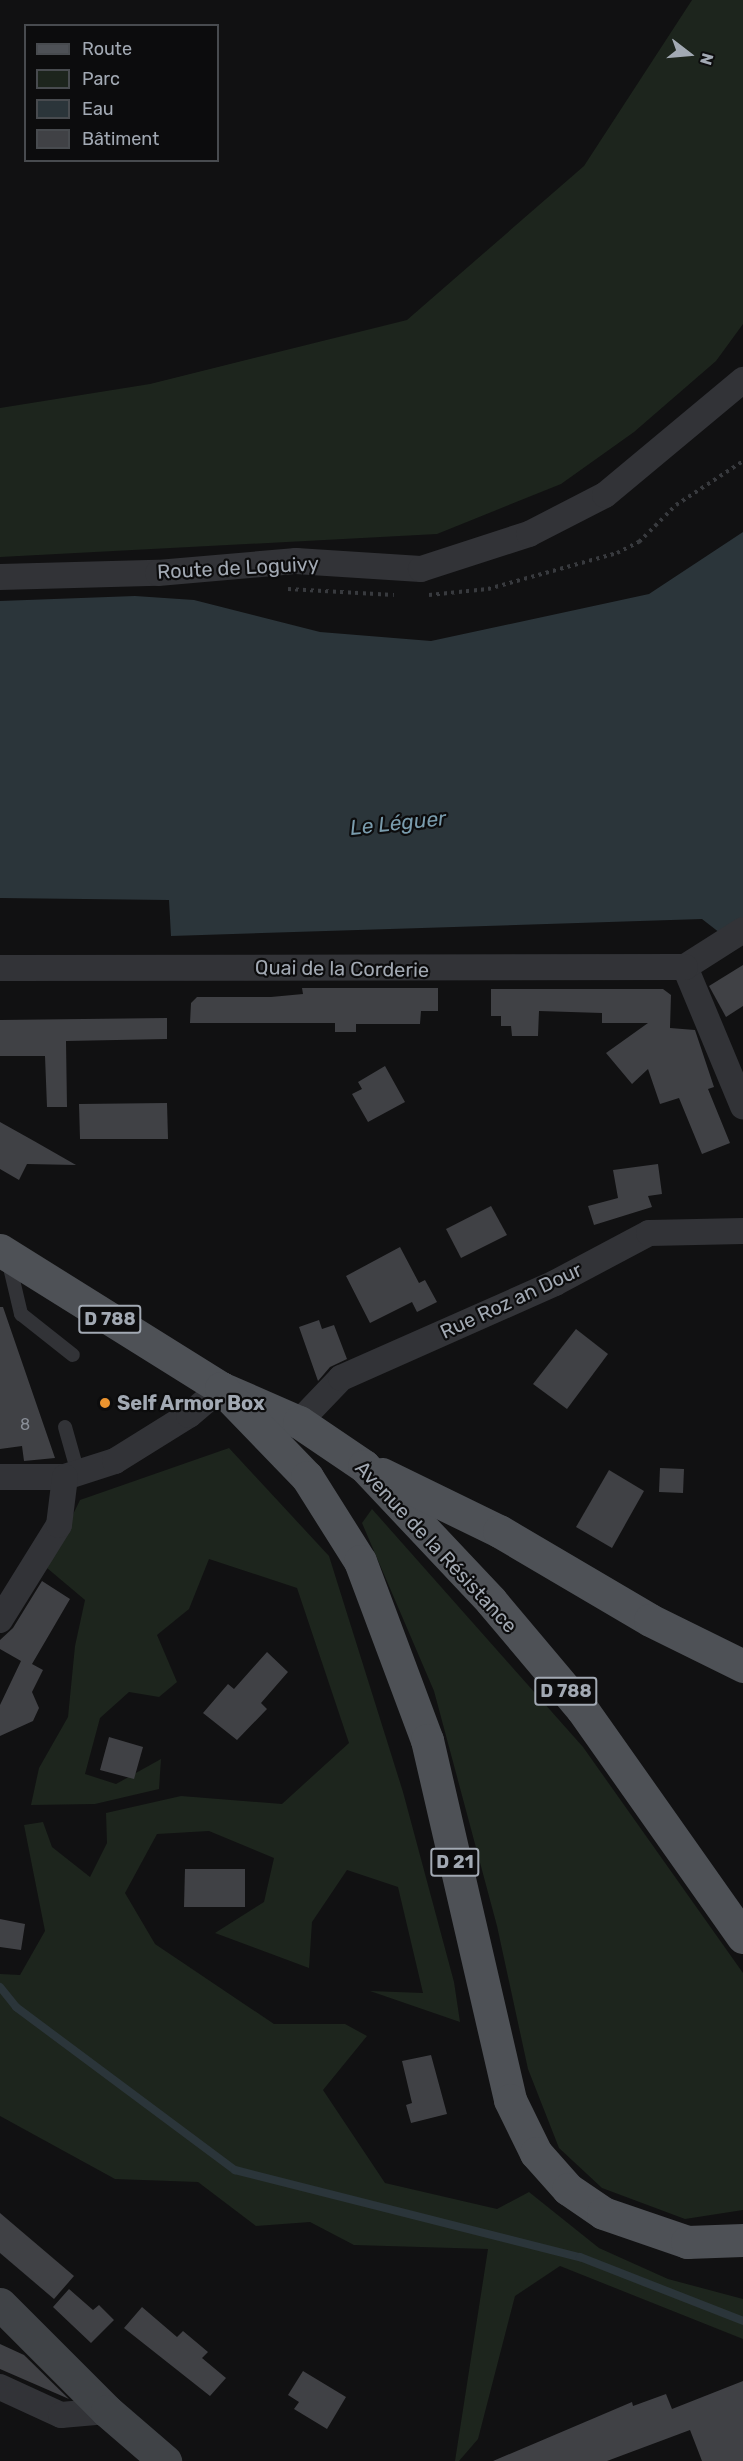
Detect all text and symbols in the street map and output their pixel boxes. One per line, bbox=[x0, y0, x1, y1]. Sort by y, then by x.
legend bbox=[24, 24, 219, 162]
north arrow bbox=[659, 24, 719, 84]
text: Route bbox=[82, 38, 132, 60]
text: N bbox=[696, 51, 718, 67]
text: Parc bbox=[82, 68, 120, 90]
text: Eau bbox=[82, 98, 114, 120]
text: Bâtiment bbox=[82, 128, 159, 150]
street label: Route de Loguivy bbox=[157, 552, 319, 584]
water label: Le Léguer bbox=[349, 805, 447, 841]
street label: Quai de la Corderie bbox=[255, 955, 429, 983]
street label: Rue Roz an Dour bbox=[436, 1258, 586, 1344]
road number: D 788 bbox=[77, 1304, 143, 1334]
place label: Self Armor Box bbox=[117, 1391, 266, 1415]
marker: Self Armor Box bbox=[98, 1396, 112, 1410]
house number: 8 bbox=[20, 1415, 30, 1435]
street label: Avenue de la Résistance bbox=[350, 1456, 522, 1638]
road number: D 788 bbox=[533, 1676, 599, 1706]
road number: D 21 bbox=[430, 1847, 480, 1877]

